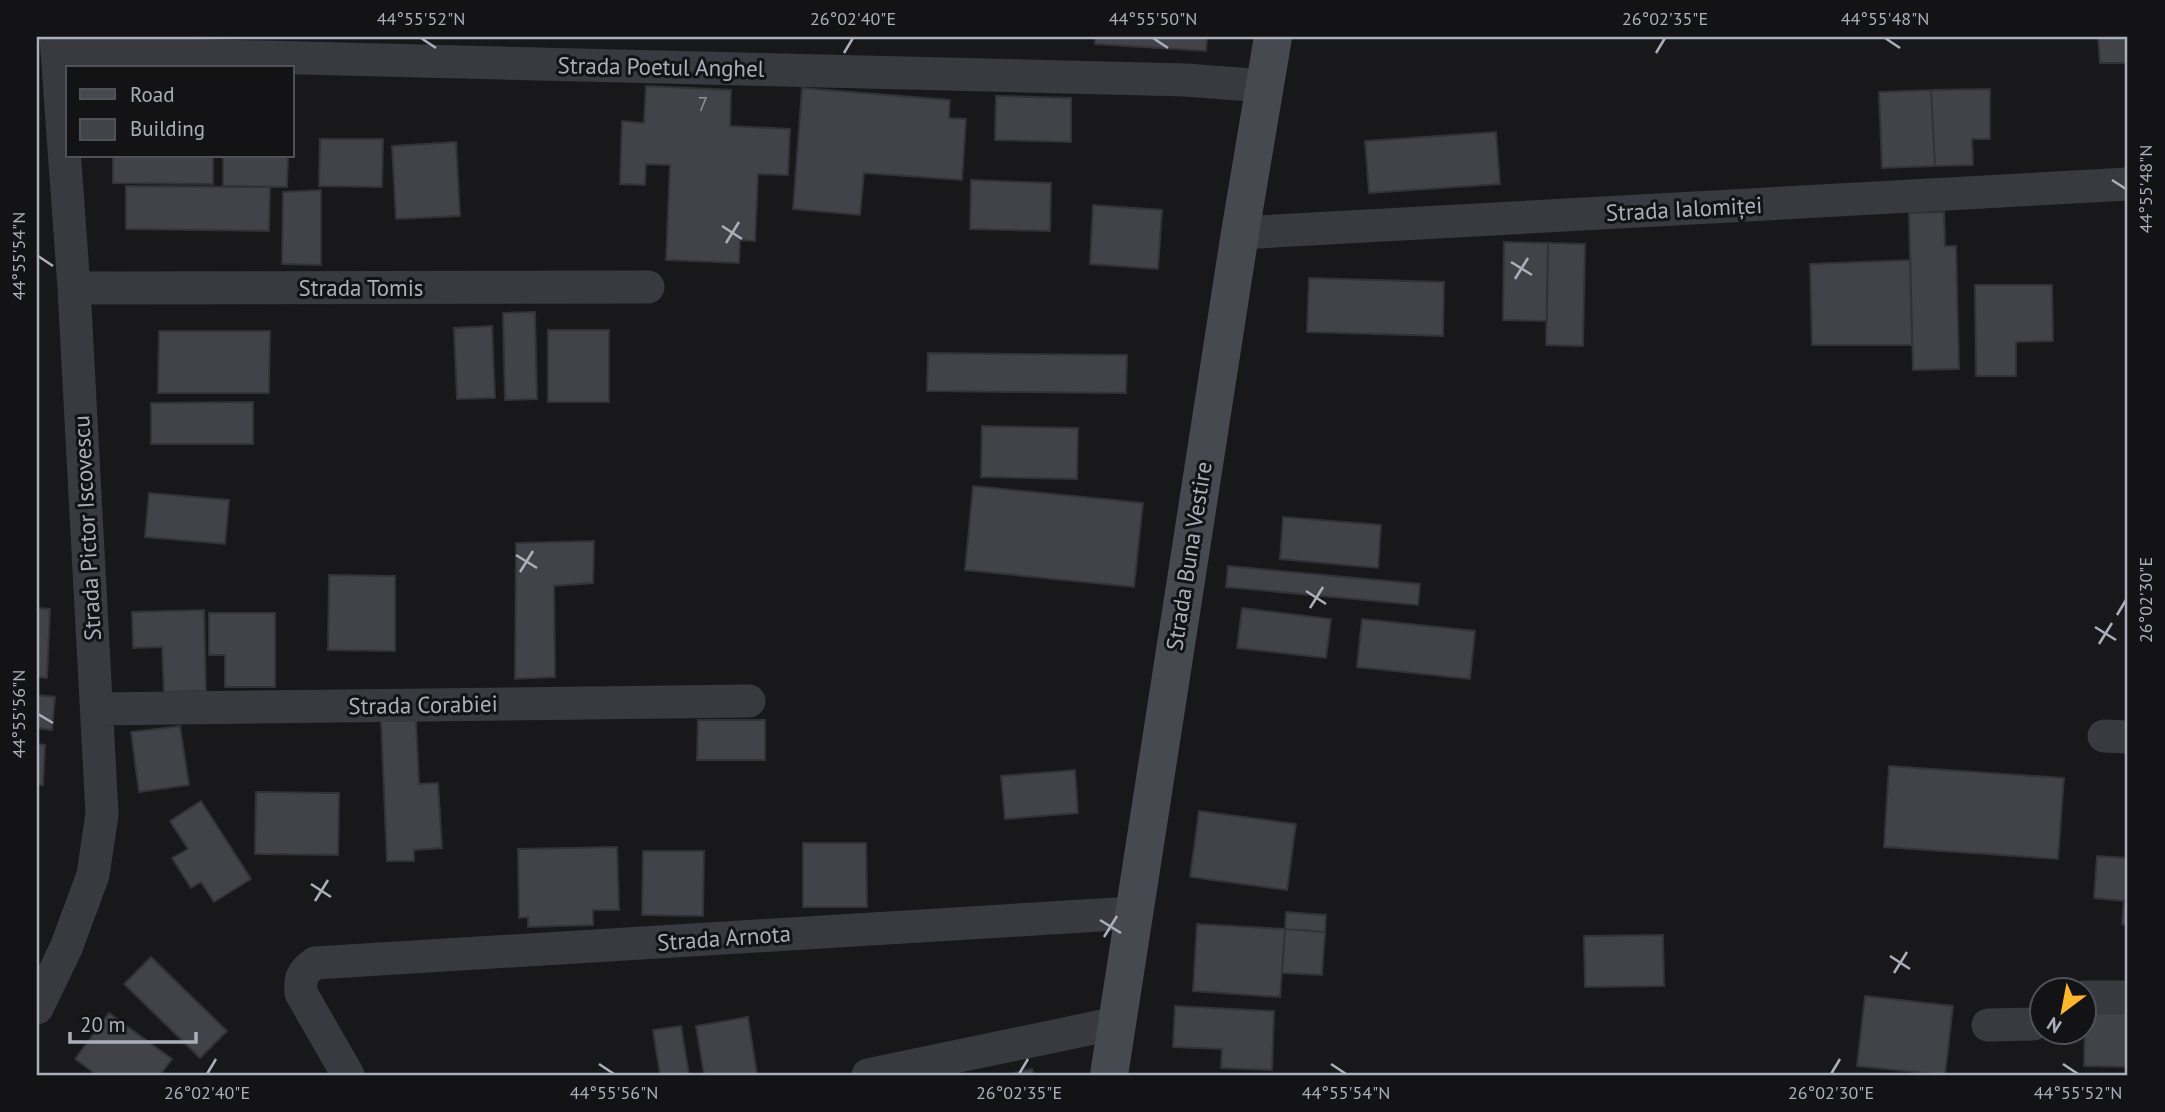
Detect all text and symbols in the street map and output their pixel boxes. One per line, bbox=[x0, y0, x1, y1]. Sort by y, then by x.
text: 44°55'52"N bbox=[377, 7, 465, 30]
text: 26°02'40"E bbox=[810, 7, 896, 30]
text: 44°55'50"N bbox=[1109, 7, 1197, 30]
text: 26°02'35"E bbox=[1622, 7, 1708, 30]
text: 44°55'48"N bbox=[1841, 7, 1929, 30]
street label: Strada Poetul Anghel bbox=[557, 50, 765, 83]
legend bbox=[66, 66, 294, 158]
text: Road bbox=[130, 81, 174, 108]
house number: 7 bbox=[698, 92, 708, 116]
text: Building bbox=[130, 115, 205, 142]
text: 44°55'48"N bbox=[2134, 145, 2157, 233]
street label: Strada Ialomiței bbox=[1605, 190, 1763, 227]
text: 44°55'54"N bbox=[7, 212, 30, 300]
street label: Strada Tomis bbox=[298, 273, 424, 302]
street label: Strada Pictor Iscovescu bbox=[66, 415, 107, 641]
street label: Strada Buna Vestire bbox=[1159, 459, 1218, 653]
text: 26°02'30"E bbox=[2134, 557, 2157, 643]
text: 44°55'56"N bbox=[7, 670, 30, 758]
street label: Strada Corabiei bbox=[348, 689, 498, 720]
street label: Strada Arnota bbox=[656, 918, 792, 957]
north arrow bbox=[2028, 976, 2098, 1046]
scale bar bbox=[70, 1000, 196, 1044]
text: 20 m bbox=[80, 1011, 126, 1038]
text: N bbox=[2042, 1012, 2066, 1039]
text: 26°02'40"E bbox=[164, 1081, 250, 1104]
text: 44°55'56"N bbox=[570, 1081, 658, 1104]
text: 26°02'35"E bbox=[976, 1081, 1062, 1104]
text: 44°55'54"N bbox=[1302, 1081, 1390, 1104]
text: 26°02'30"E bbox=[1788, 1081, 1874, 1104]
text: 44°55'52"N bbox=[2034, 1081, 2122, 1104]

